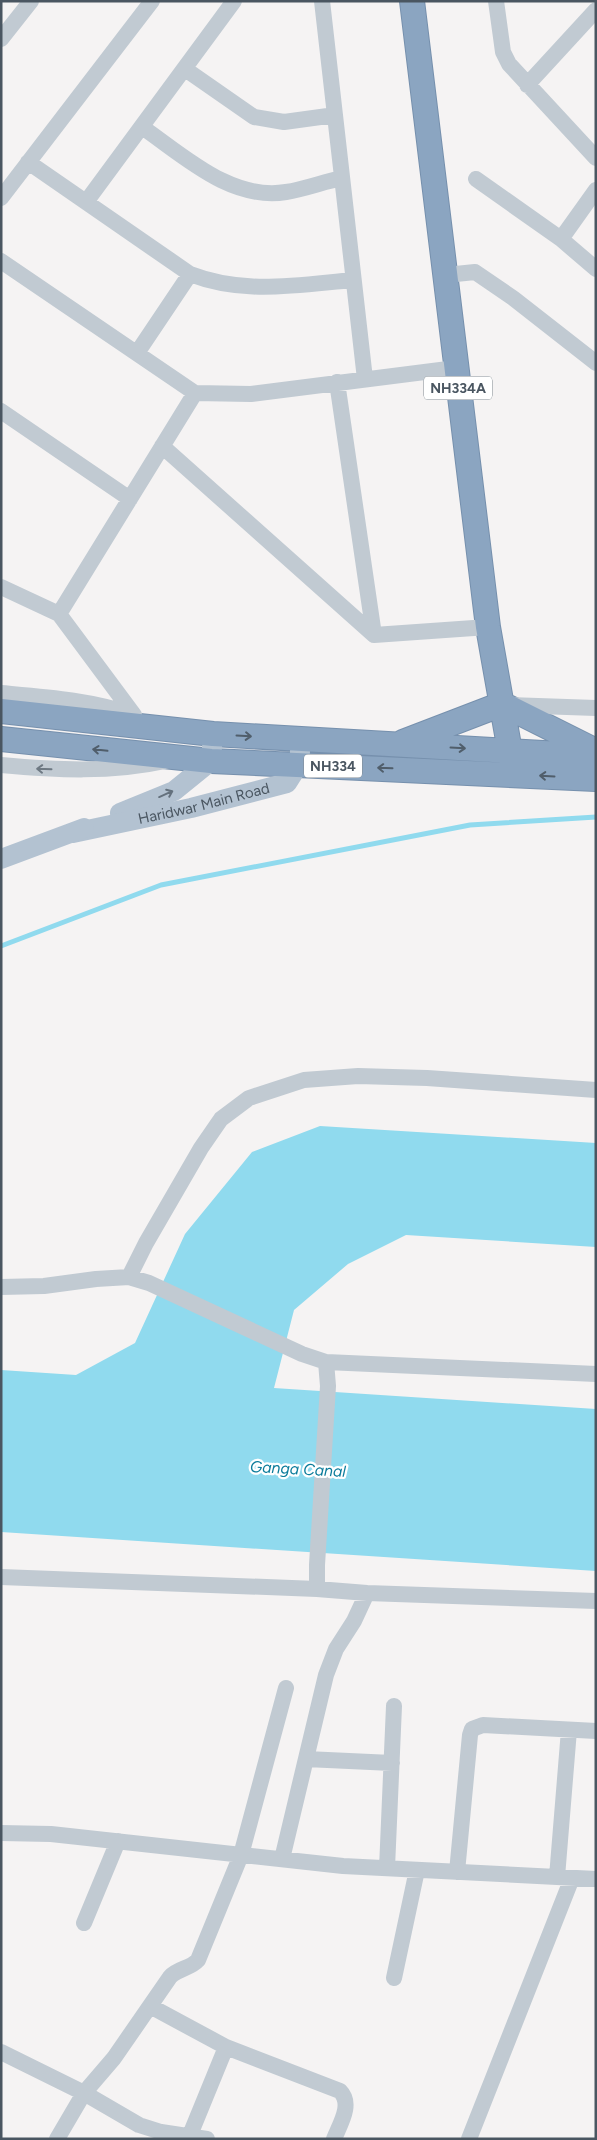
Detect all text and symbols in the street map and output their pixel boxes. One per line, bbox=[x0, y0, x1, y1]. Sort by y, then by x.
road number: NH334A bbox=[424, 376, 492, 399]
one-way arrow bbox=[235, 731, 251, 740]
one-way arrow bbox=[450, 744, 466, 753]
one-way arrow bbox=[93, 745, 109, 755]
road number: NH334 bbox=[304, 754, 362, 778]
one-way arrow bbox=[377, 763, 393, 772]
one-way arrow bbox=[36, 764, 52, 773]
one-way arrow bbox=[539, 772, 555, 781]
street label: Haridwar Main Road bbox=[136, 779, 271, 828]
one-way arrow bbox=[158, 788, 173, 798]
water label: Ganga Canal bbox=[250, 1457, 347, 1481]

